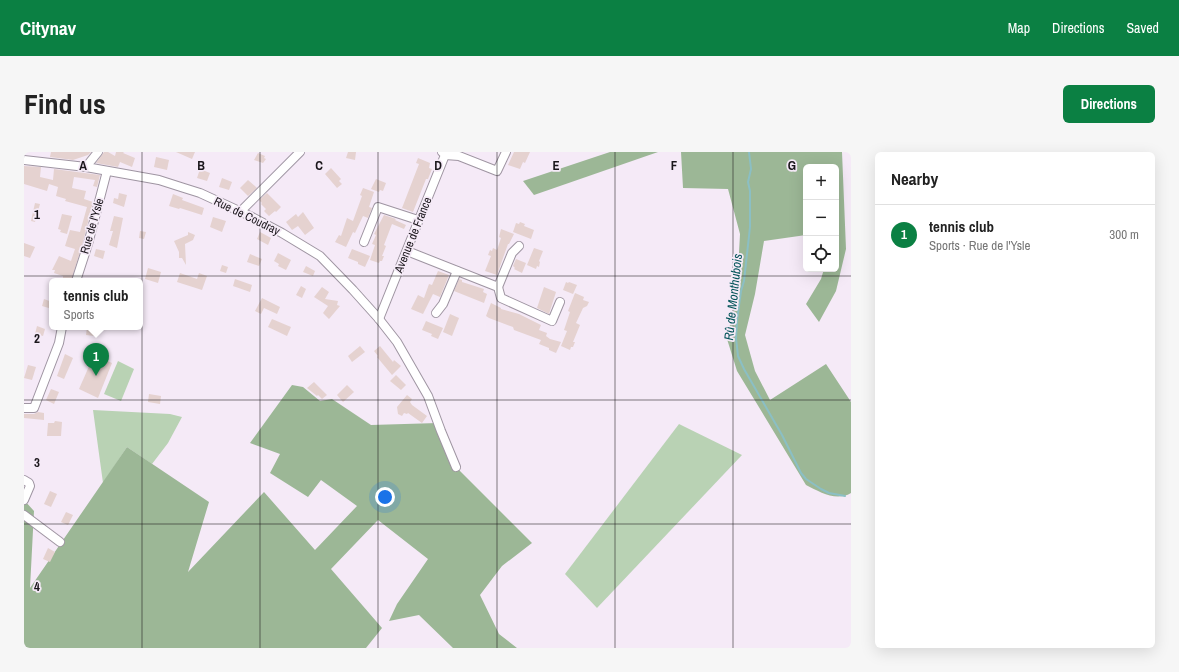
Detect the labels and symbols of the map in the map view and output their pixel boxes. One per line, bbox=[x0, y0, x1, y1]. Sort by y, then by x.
text: A bbox=[79, 157, 87, 174]
text: B bbox=[197, 157, 205, 174]
text: C bbox=[315, 157, 323, 174]
text: D bbox=[434, 157, 442, 174]
text: E bbox=[552, 157, 560, 174]
text: F bbox=[671, 157, 678, 174]
text: G bbox=[788, 157, 796, 174]
street label: Rue de Coudray bbox=[211, 193, 283, 239]
street label: Avenue de France bbox=[390, 195, 435, 276]
street label: Rue de l'Ysle bbox=[76, 196, 108, 256]
text: 1 bbox=[34, 206, 40, 223]
water label: Rû de Monthubois bbox=[720, 253, 746, 341]
text: 2 bbox=[34, 330, 40, 347]
pin: 1 bbox=[83, 343, 109, 376]
text: 3 bbox=[34, 454, 40, 471]
your location bbox=[375, 487, 395, 507]
text: 4 bbox=[34, 578, 40, 595]

